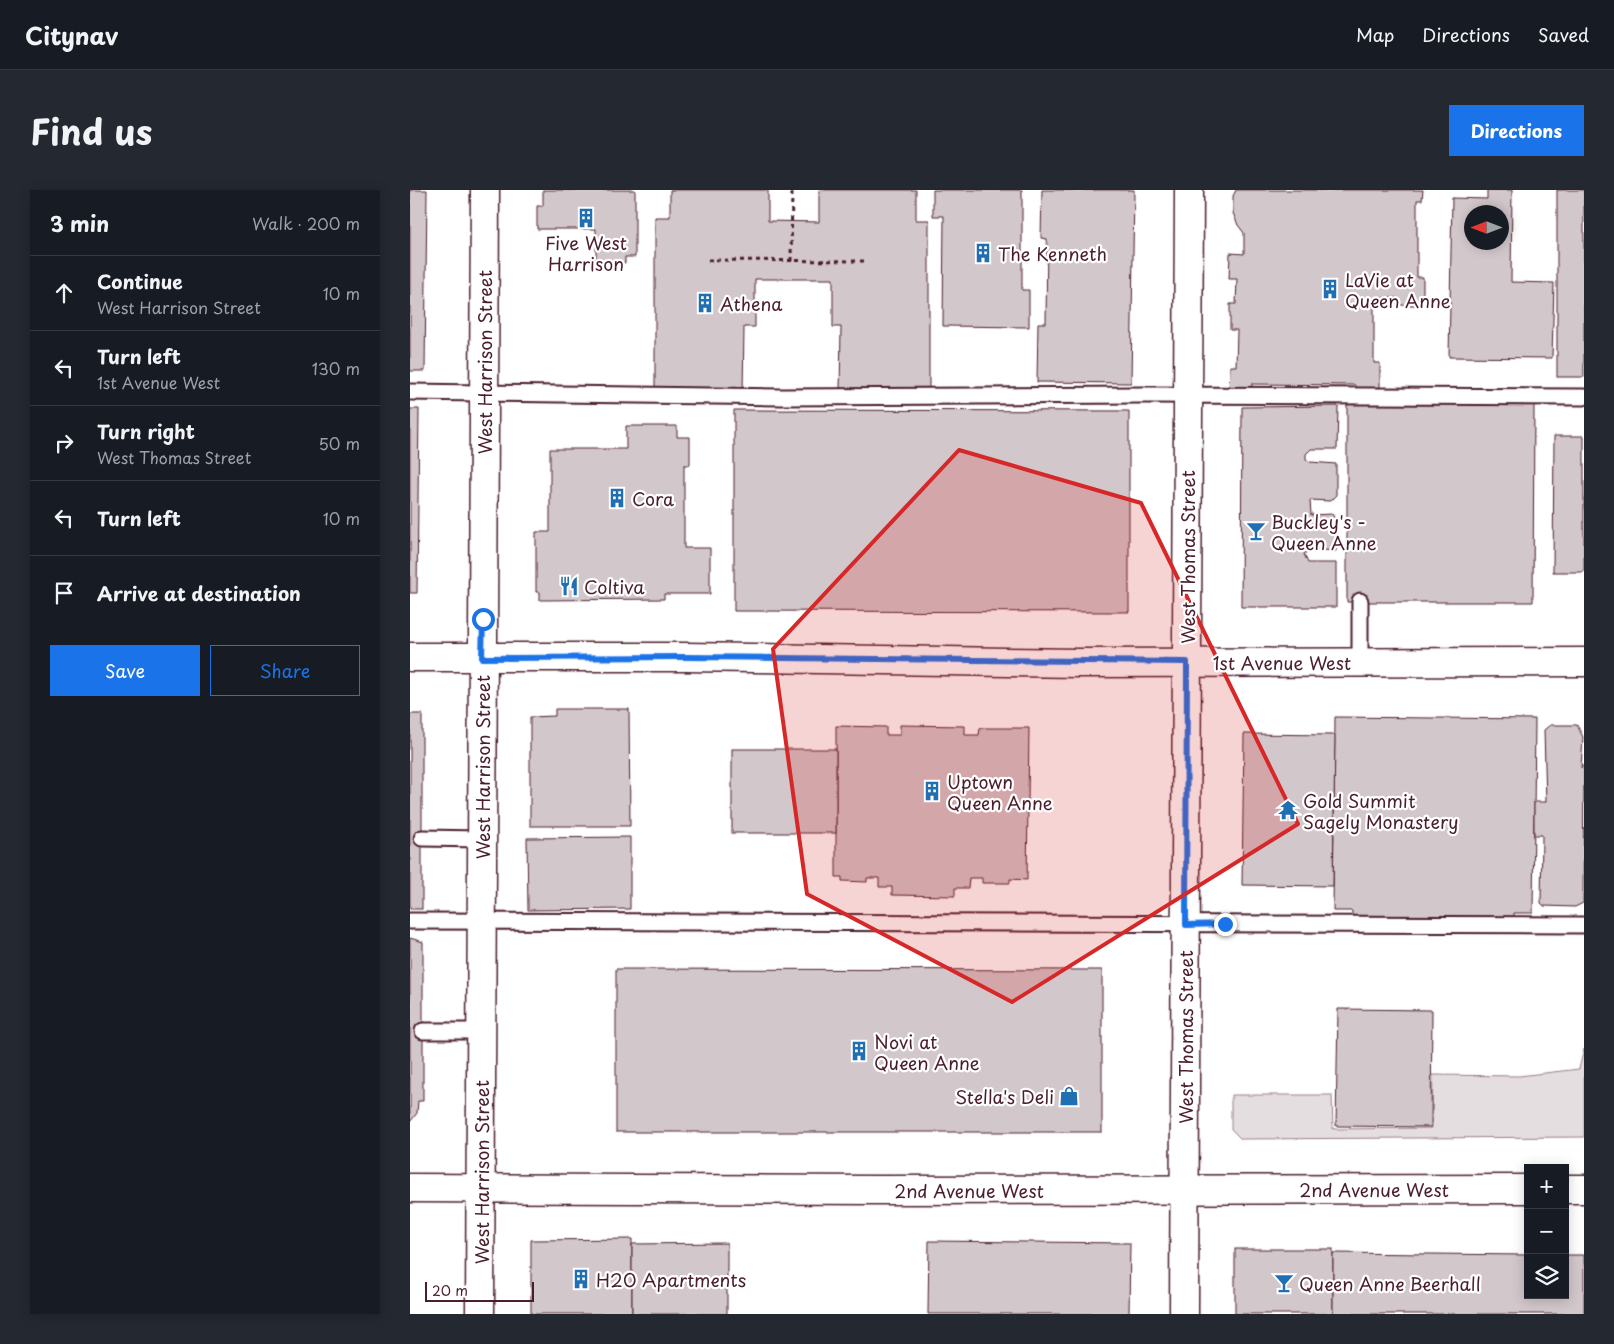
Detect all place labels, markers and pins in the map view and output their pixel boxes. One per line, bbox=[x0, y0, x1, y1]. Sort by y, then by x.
building icon: Five West Harrison bbox=[575, 207, 597, 229]
place label: Five West Harrison bbox=[545, 229, 627, 277]
place label: The Kenneth bbox=[998, 240, 1107, 267]
building icon: The Kenneth bbox=[972, 242, 994, 264]
place label: LaVie at Queen Anne bbox=[1345, 266, 1451, 314]
building icon: LaVie at Queen Anne bbox=[1319, 278, 1341, 300]
place label: Athena bbox=[720, 290, 783, 317]
building icon: Athena bbox=[694, 292, 716, 314]
place label: Cora bbox=[632, 485, 674, 512]
building icon: Cora bbox=[606, 487, 628, 509]
place label: Buckley's - Queen Anne bbox=[1271, 508, 1377, 556]
bar icon: Buckley's - Queen Anne bbox=[1245, 520, 1267, 542]
place label: Coltiva bbox=[584, 573, 645, 600]
restaurant icon: Coltiva bbox=[558, 575, 580, 597]
place label: Uptown Queen Anne bbox=[947, 768, 1053, 816]
building icon: Uptown Queen Anne bbox=[921, 780, 943, 802]
place label: Gold Summit Sagely Monastery bbox=[1303, 787, 1459, 835]
temple icon: Gold Summit Sagely Monastery bbox=[1277, 799, 1299, 821]
place label: Novi at Queen Anne bbox=[874, 1028, 980, 1076]
building icon: Novi at Queen Anne bbox=[848, 1040, 870, 1062]
place label: Stella's Deli bbox=[955, 1083, 1054, 1110]
shop icon: Stella's Deli bbox=[1058, 1085, 1080, 1107]
place label: H2O Apartments bbox=[596, 1266, 746, 1293]
building icon: H2O Apartments bbox=[570, 1268, 592, 1290]
place label: Queen Anne Beerhall bbox=[1299, 1270, 1481, 1297]
bar icon: Queen Anne Beerhall bbox=[1273, 1272, 1295, 1294]

